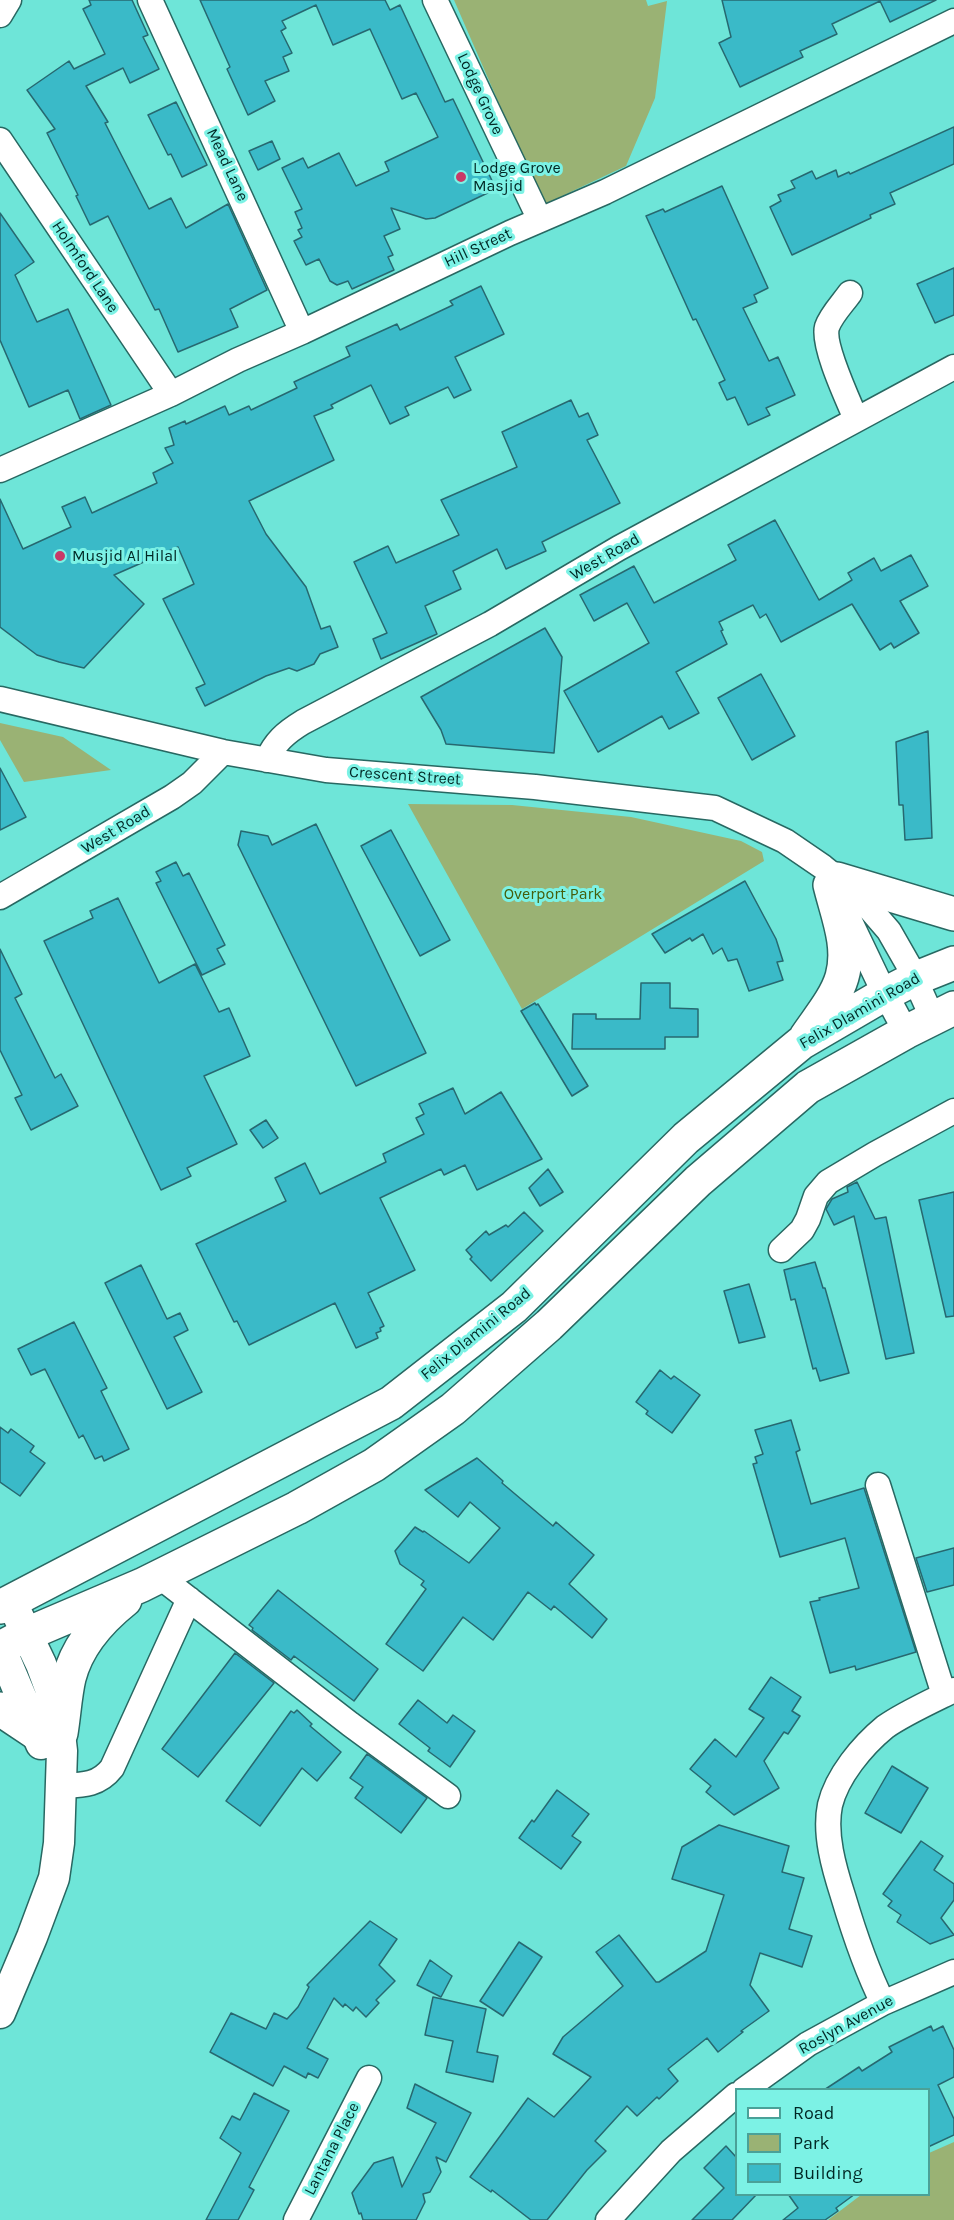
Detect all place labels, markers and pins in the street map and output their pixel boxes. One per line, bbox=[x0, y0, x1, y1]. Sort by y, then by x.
place label: Lodge Grove Masjid bbox=[473, 158, 561, 196]
marker: Lodge Grove Masjid bbox=[454, 170, 468, 184]
place label: Musjid Al Hilal bbox=[72, 546, 177, 566]
marker: Musjid Al Hilal bbox=[53, 549, 67, 563]

